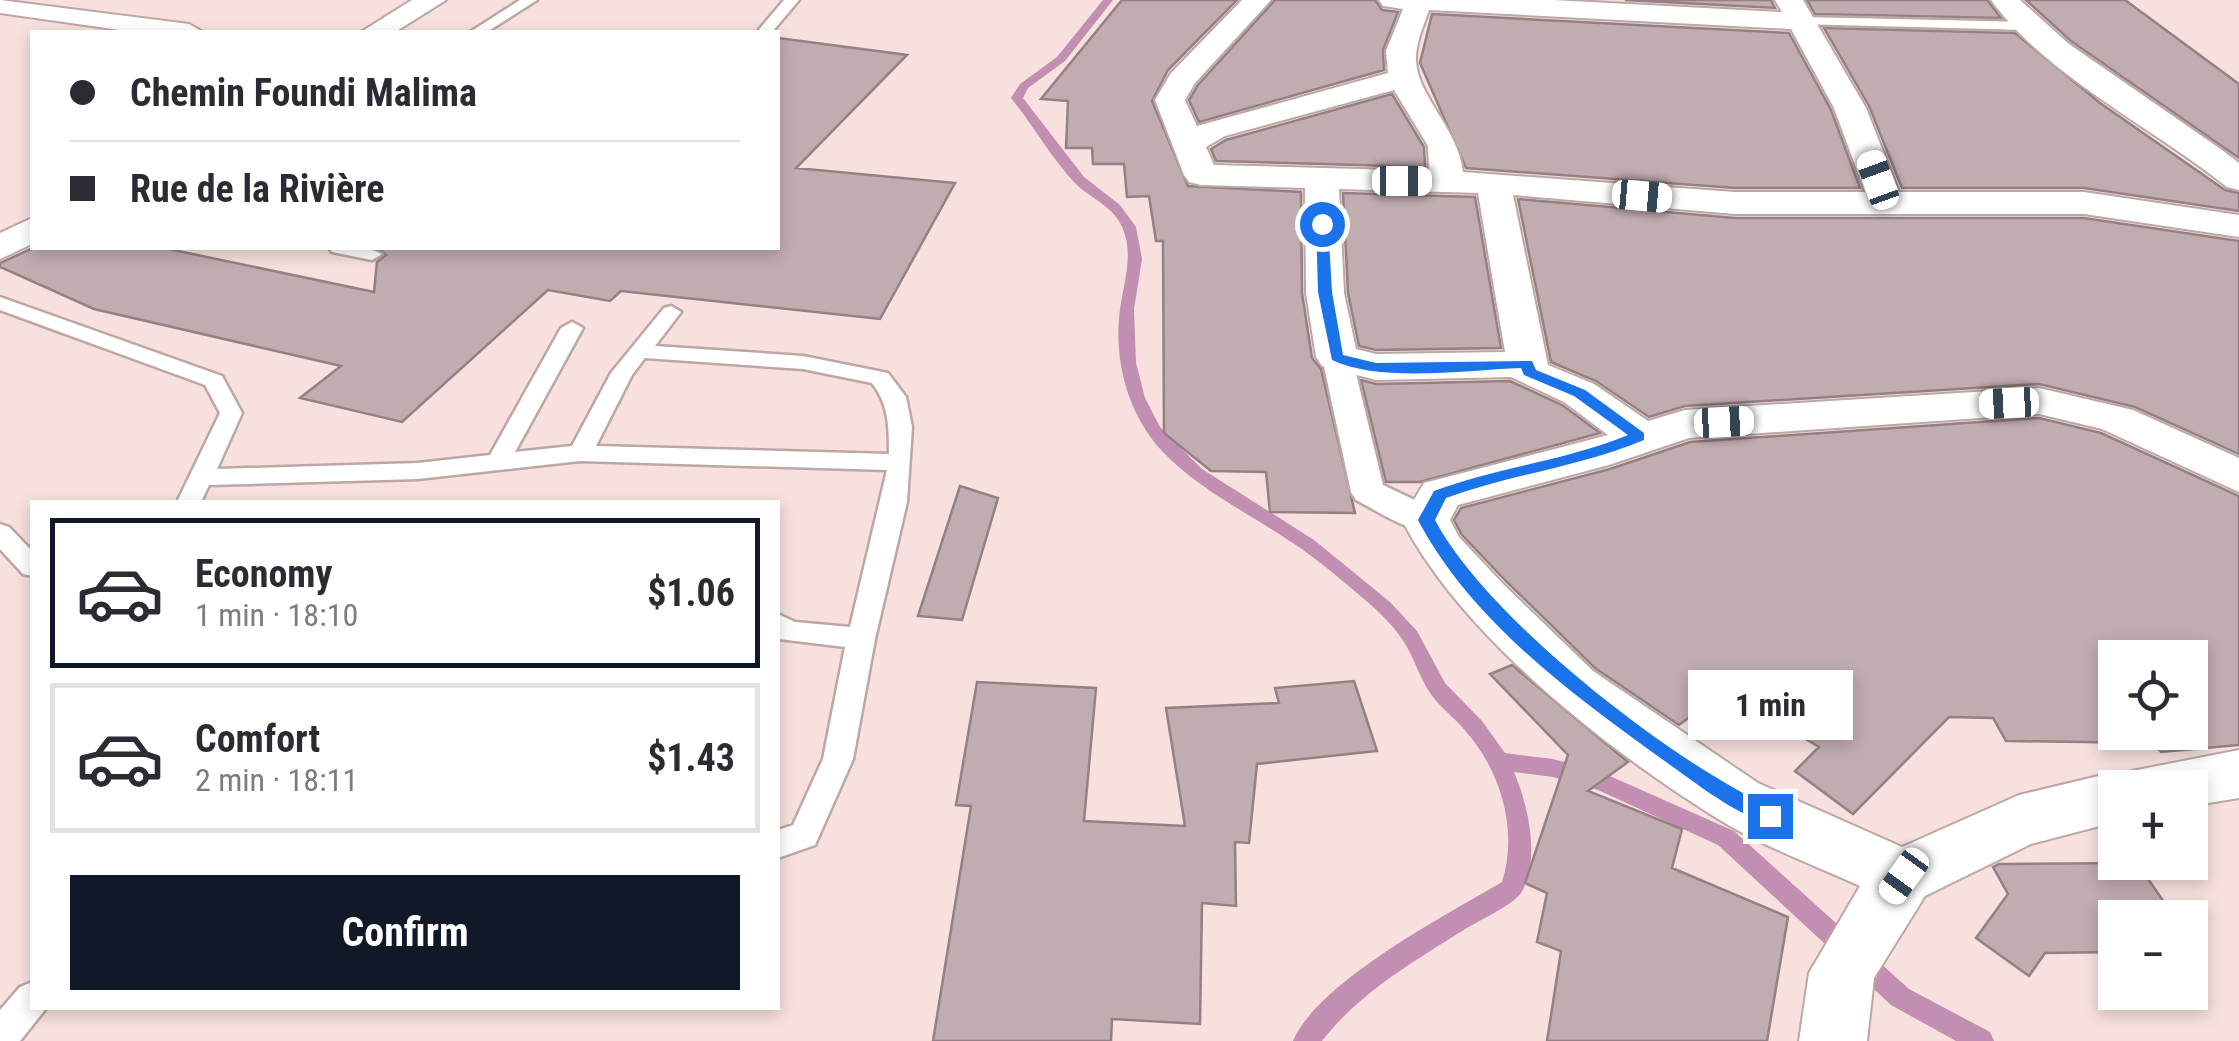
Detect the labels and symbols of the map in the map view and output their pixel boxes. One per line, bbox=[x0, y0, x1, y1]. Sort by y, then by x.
car bbox=[1854, 147, 1902, 213]
car bbox=[1372, 166, 1432, 196]
car bbox=[1611, 178, 1673, 214]
route start bbox=[1300, 202, 1345, 247]
car bbox=[1978, 386, 2040, 420]
car bbox=[1693, 405, 1755, 439]
callout: 1 min bbox=[1688, 671, 1852, 741]
route end bbox=[1748, 794, 1793, 839]
car bbox=[1874, 843, 1934, 909]

